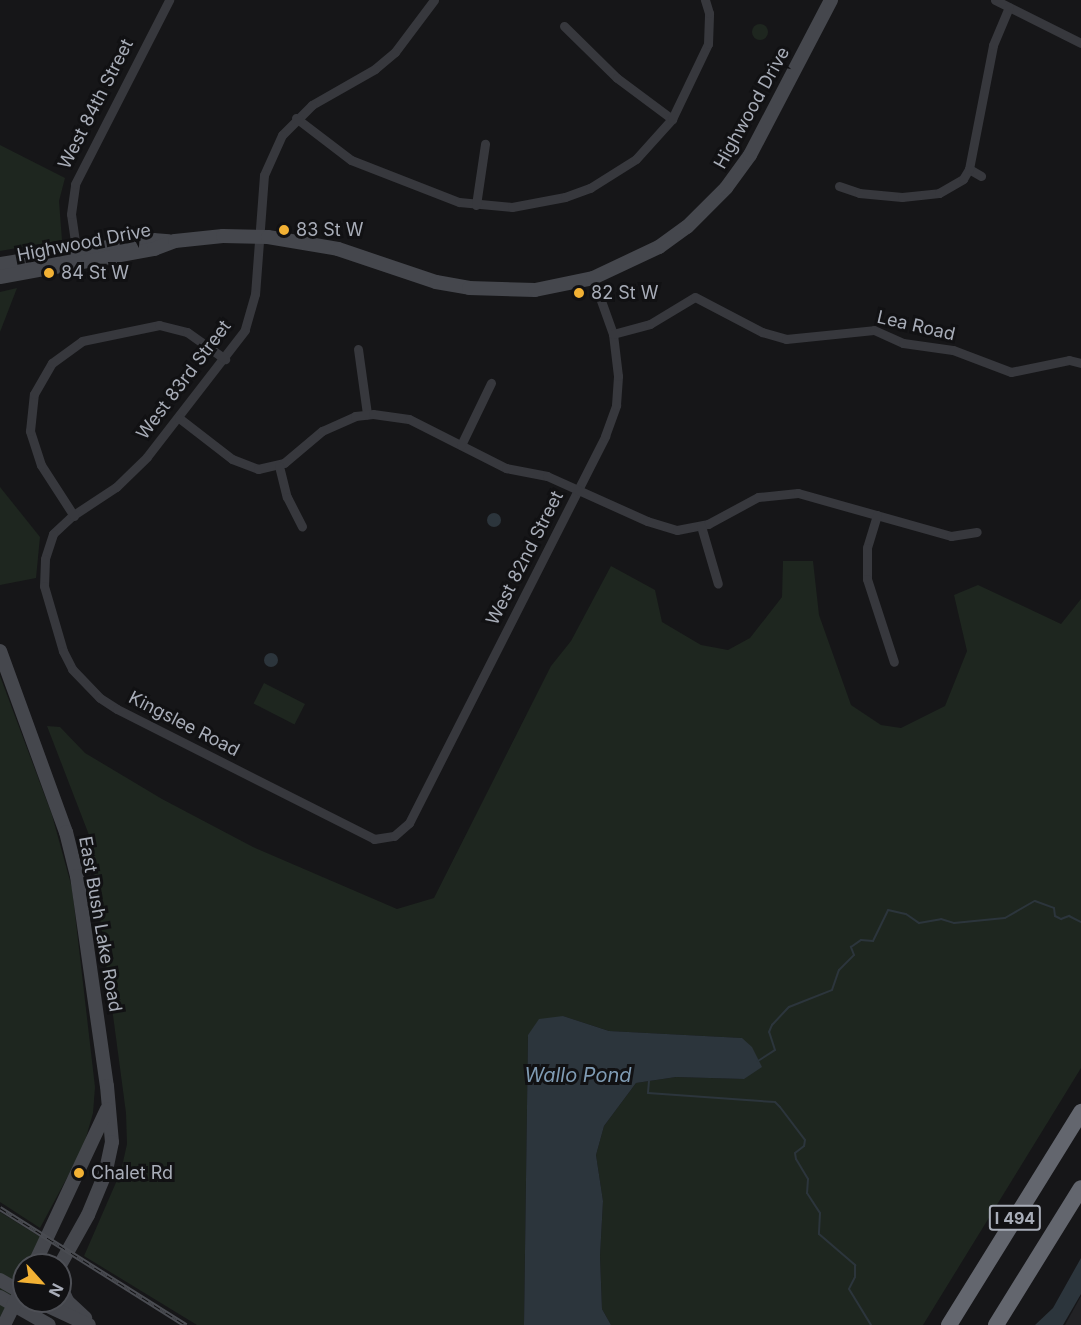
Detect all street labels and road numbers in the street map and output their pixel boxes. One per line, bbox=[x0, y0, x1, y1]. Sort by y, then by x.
street label: West 84th Street bbox=[54, 35, 138, 173]
street label: Highwood Drive bbox=[710, 43, 794, 173]
street label: Highwood Drive bbox=[15, 219, 153, 267]
street label: Lea Road bbox=[875, 307, 957, 345]
street label: West 83rd Street bbox=[132, 316, 236, 444]
street label: West 82nd Street bbox=[482, 487, 568, 629]
street label: Kingslee Road bbox=[125, 687, 243, 761]
street label: East Bush Lake Road bbox=[74, 835, 126, 1013]
road number: I 494 bbox=[988, 1205, 1042, 1231]

